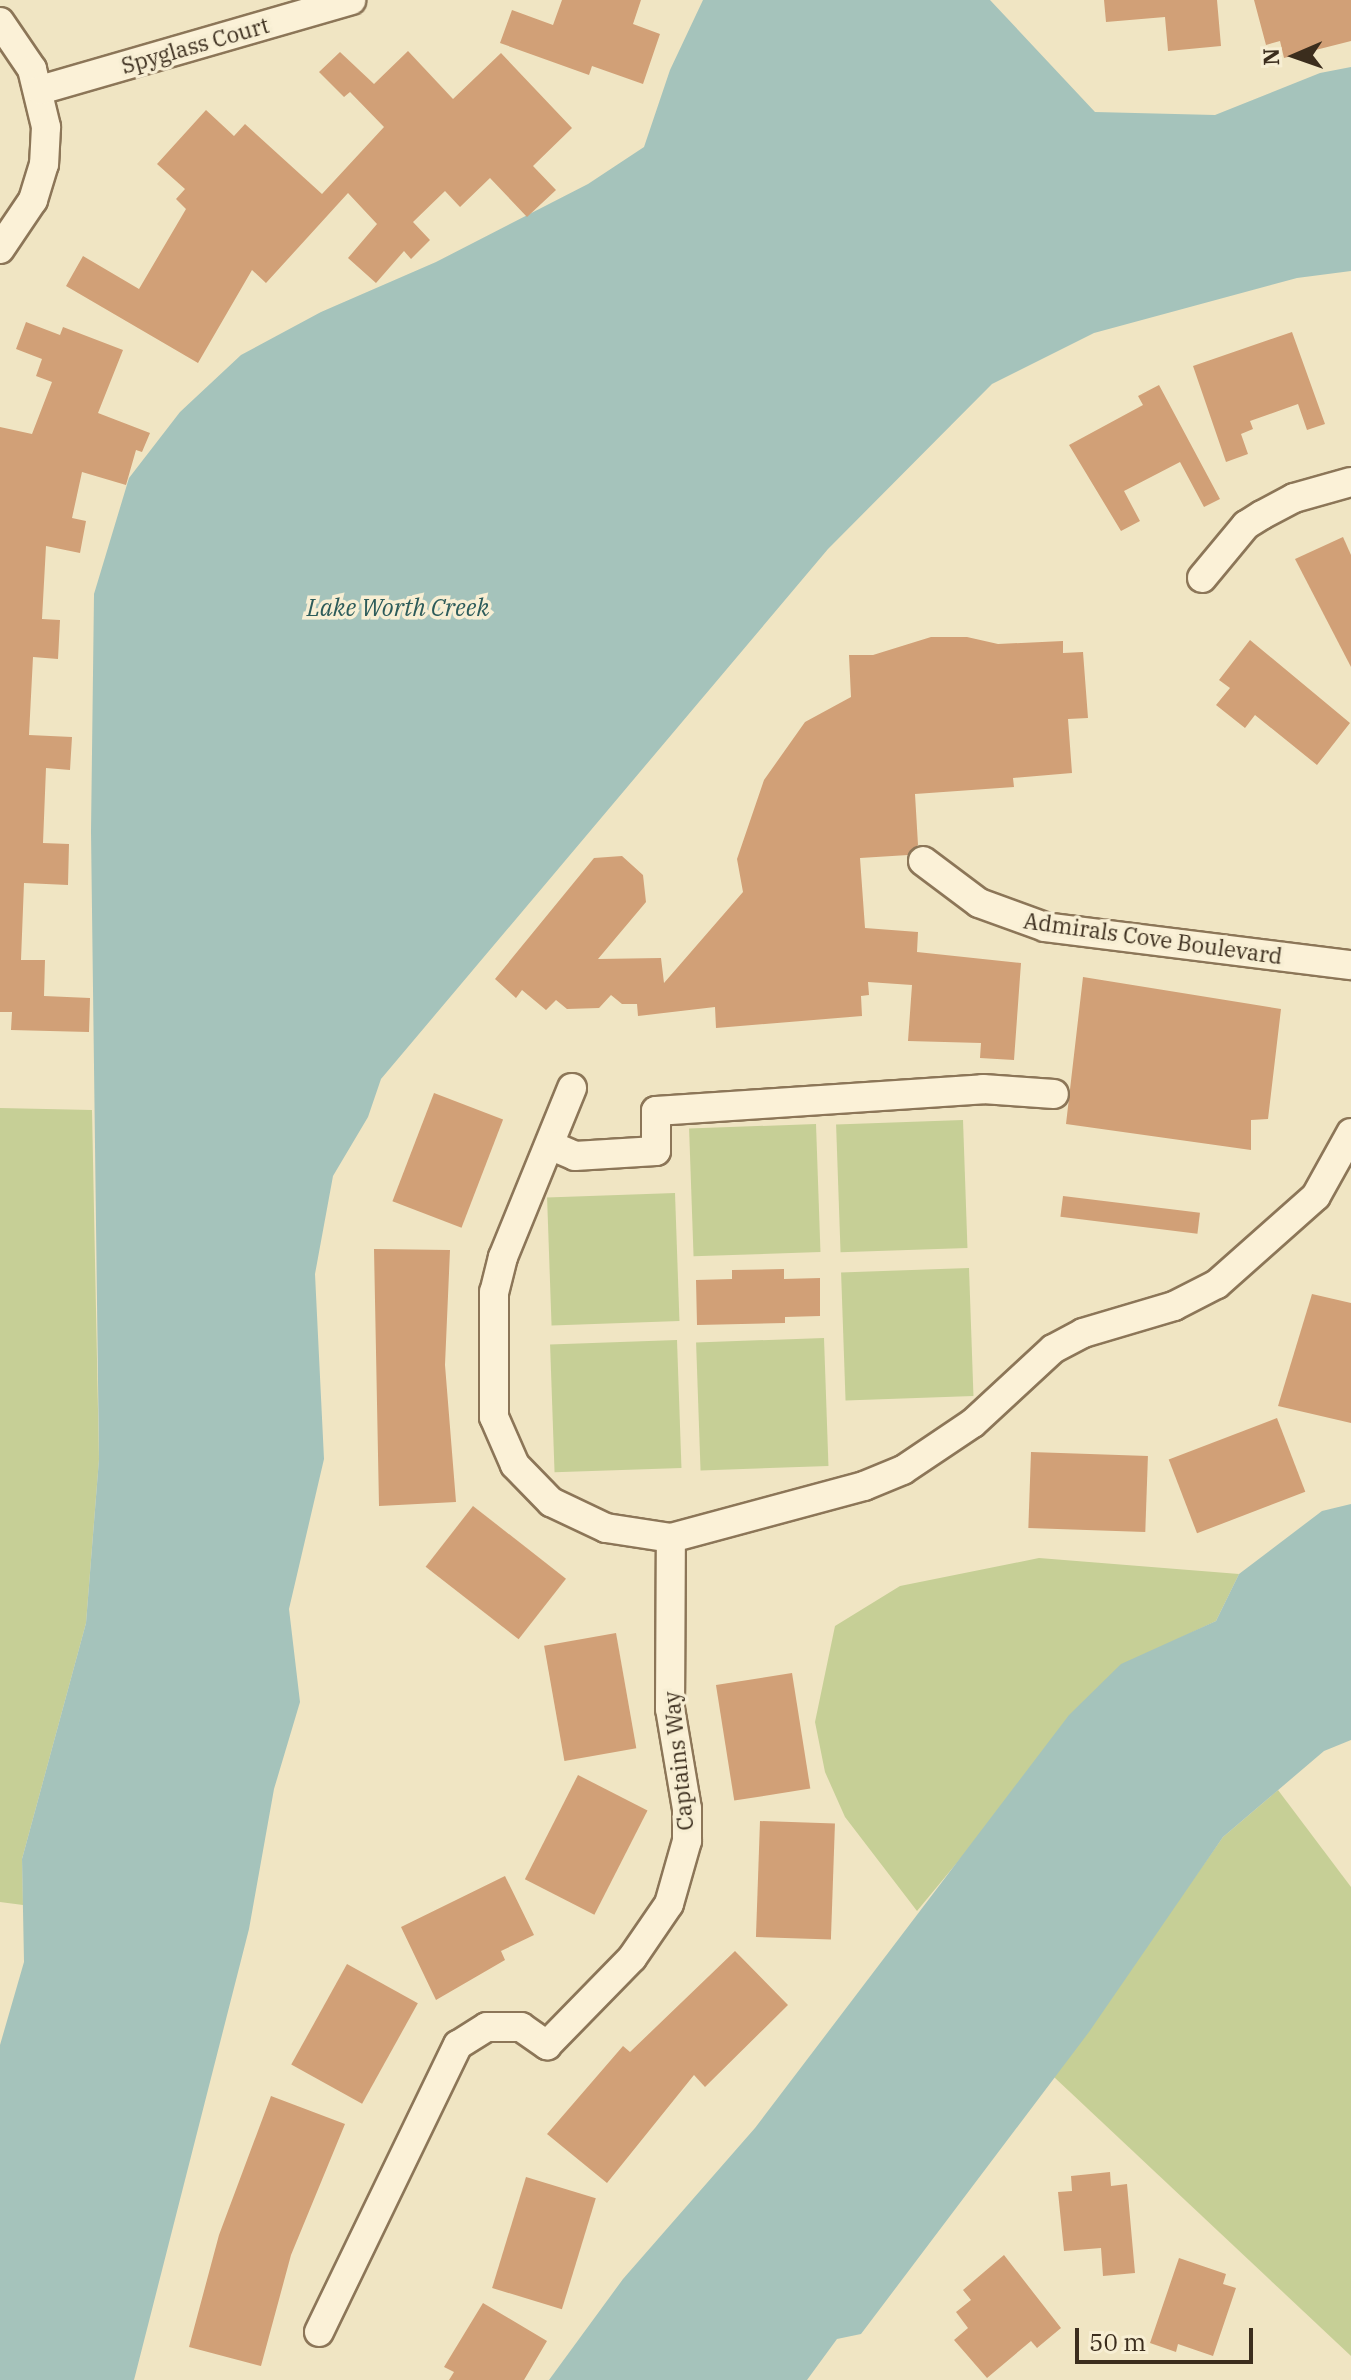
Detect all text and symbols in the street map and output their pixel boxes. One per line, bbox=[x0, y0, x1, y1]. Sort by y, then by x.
street label: Spyglass Court bbox=[118, 11, 272, 79]
north arrow bbox=[1255, 16, 1335, 96]
text: N bbox=[1256, 48, 1285, 66]
water label: Lake Worth Creek bbox=[307, 594, 489, 622]
street label: Admirals Cove Boulevard bbox=[1022, 907, 1284, 969]
street label: Captains Way bbox=[658, 1690, 698, 1832]
scale bar bbox=[1079, 2312, 1257, 2362]
text: 50 m bbox=[1089, 2326, 1146, 2358]

